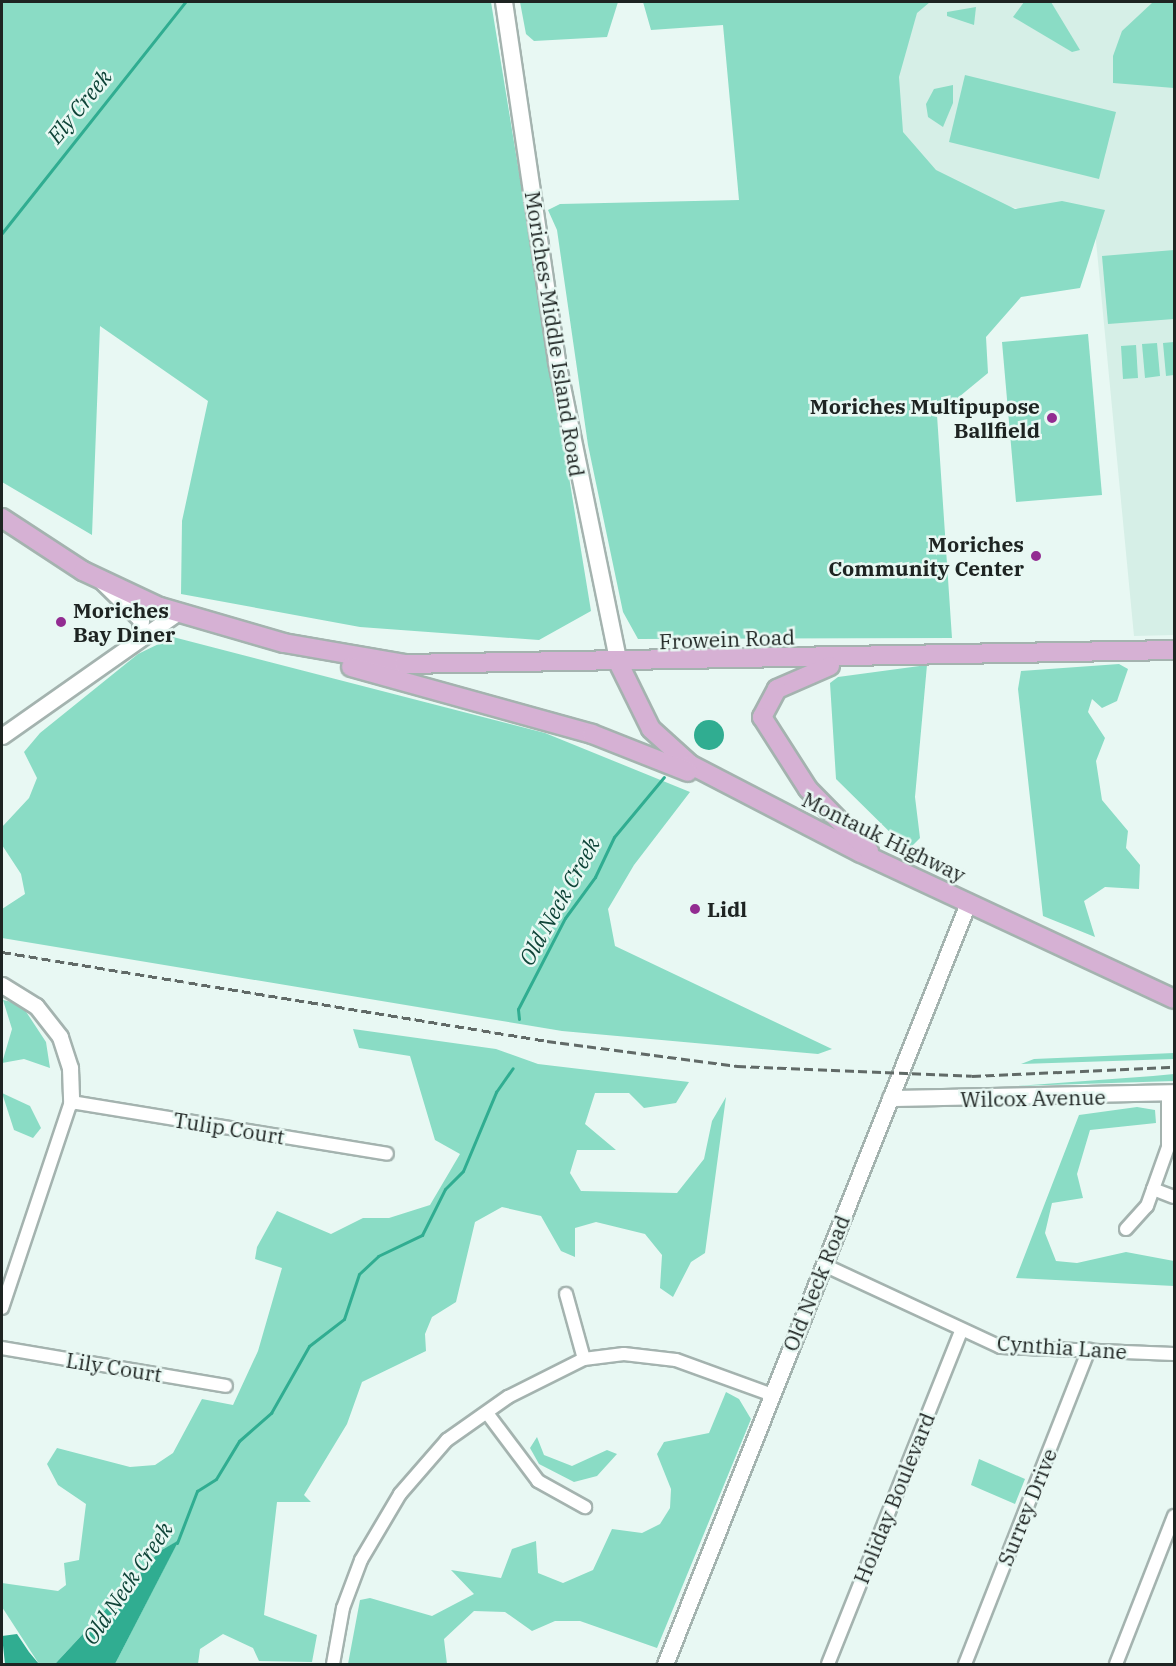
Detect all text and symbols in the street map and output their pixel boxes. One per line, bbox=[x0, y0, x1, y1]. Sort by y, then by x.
water label: Ely Creek bbox=[41, 64, 117, 148]
street label: Moriches-Middle Island Road bbox=[520, 189, 590, 479]
place label: Moriches Multipupose Ballfield bbox=[810, 393, 1040, 443]
marker: Moriches Multipupose Ballfield bbox=[1045, 411, 1059, 425]
place label: Moriches Community Center bbox=[828, 531, 1024, 581]
marker: Moriches Community Center bbox=[1029, 549, 1043, 563]
place label: Moriches Bay Diner bbox=[73, 597, 175, 647]
marker: Moriches Bay Diner bbox=[54, 615, 68, 629]
street label: Frowein Road bbox=[659, 624, 795, 654]
street label: Montauk Highway bbox=[798, 787, 970, 887]
water label: Old Neck Creek bbox=[513, 832, 605, 970]
place label: Lidl bbox=[707, 896, 747, 922]
marker: Lidl bbox=[688, 902, 702, 916]
street label: Wilcox Avenue bbox=[960, 1084, 1106, 1112]
street label: Tulip Court bbox=[172, 1107, 286, 1149]
street label: Old Neck Road bbox=[777, 1211, 855, 1355]
street label: Cynthia Lane bbox=[996, 1330, 1128, 1364]
street label: Lily Court bbox=[64, 1347, 164, 1387]
street label: Holiday Boulevard bbox=[848, 1409, 940, 1587]
street label: Surrey Drive bbox=[992, 1445, 1062, 1569]
water label: Old Neck Creek bbox=[76, 1517, 178, 1649]

